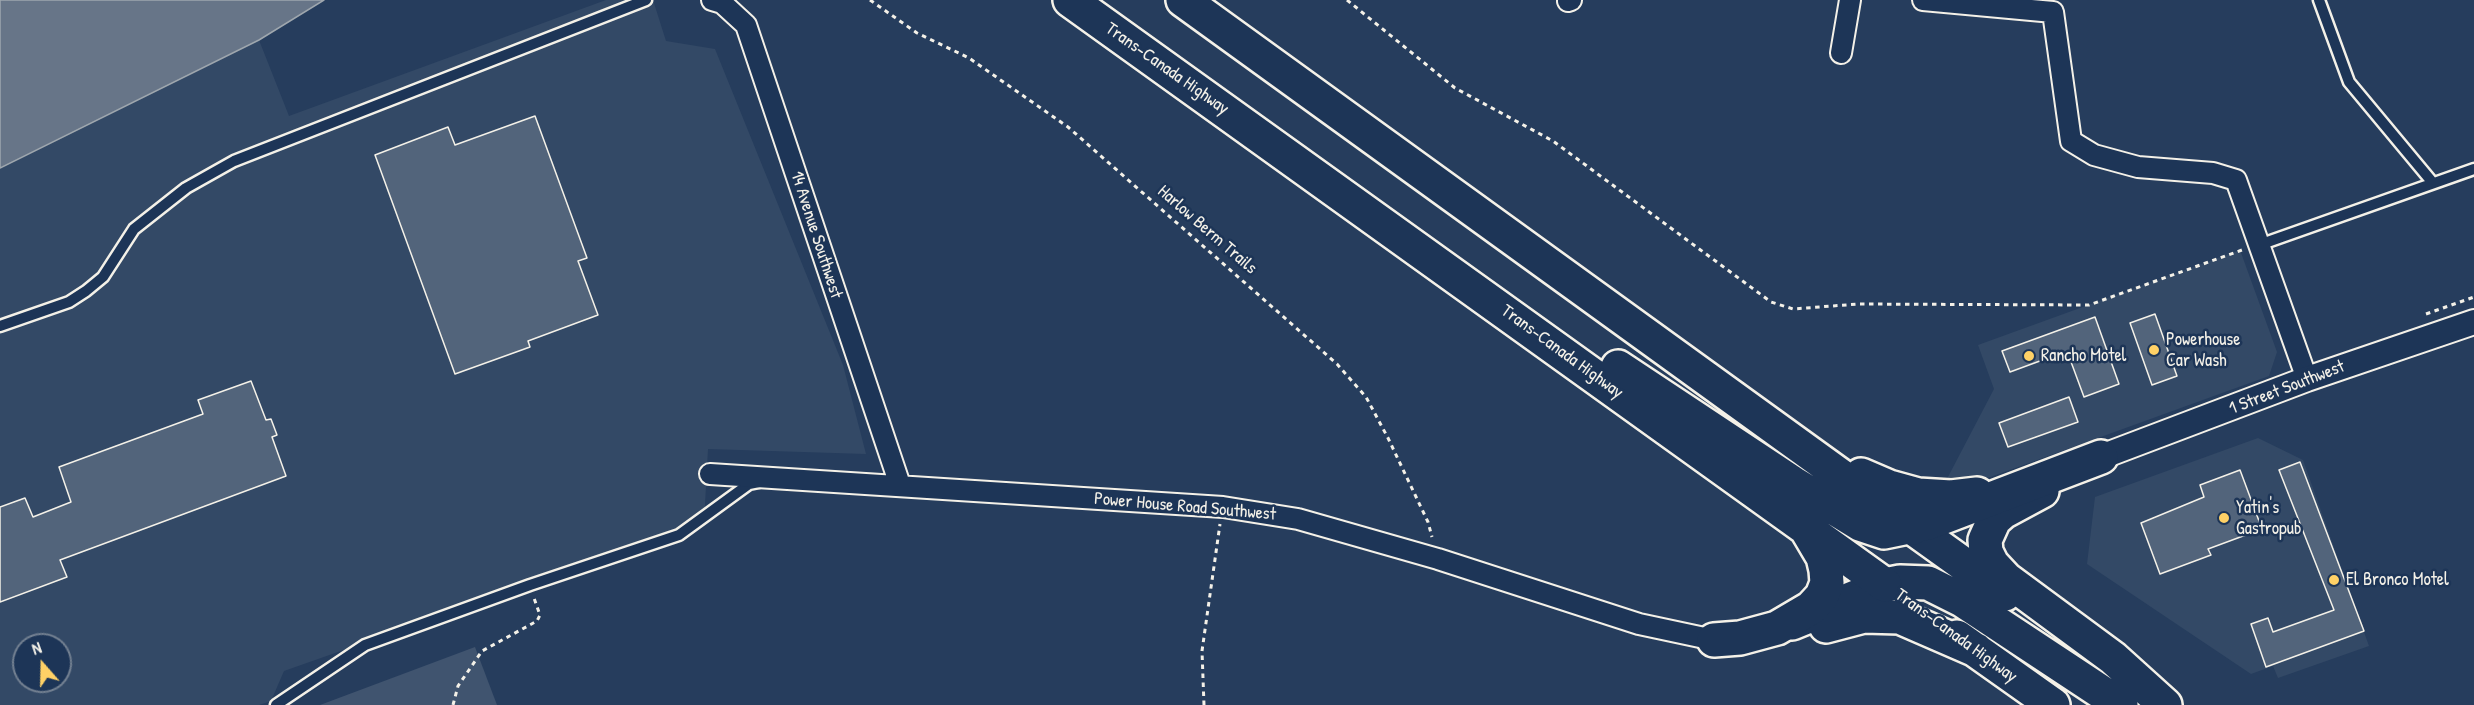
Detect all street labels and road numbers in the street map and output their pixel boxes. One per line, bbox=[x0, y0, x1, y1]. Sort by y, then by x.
street label: Trans-Canada Highway bbox=[1101, 18, 1233, 120]
street label: 14 Avenue Southwest bbox=[785, 169, 847, 301]
street label: Harlow Berm Trails bbox=[1153, 181, 1261, 279]
street label: Trans-Canada Highway bbox=[1497, 300, 1627, 404]
street label: 1 Street Southwest bbox=[2226, 356, 2348, 420]
street label: Power House Road Southwest bbox=[1093, 488, 1277, 526]
street label: Trans-Canada Highway bbox=[1891, 584, 2021, 688]

